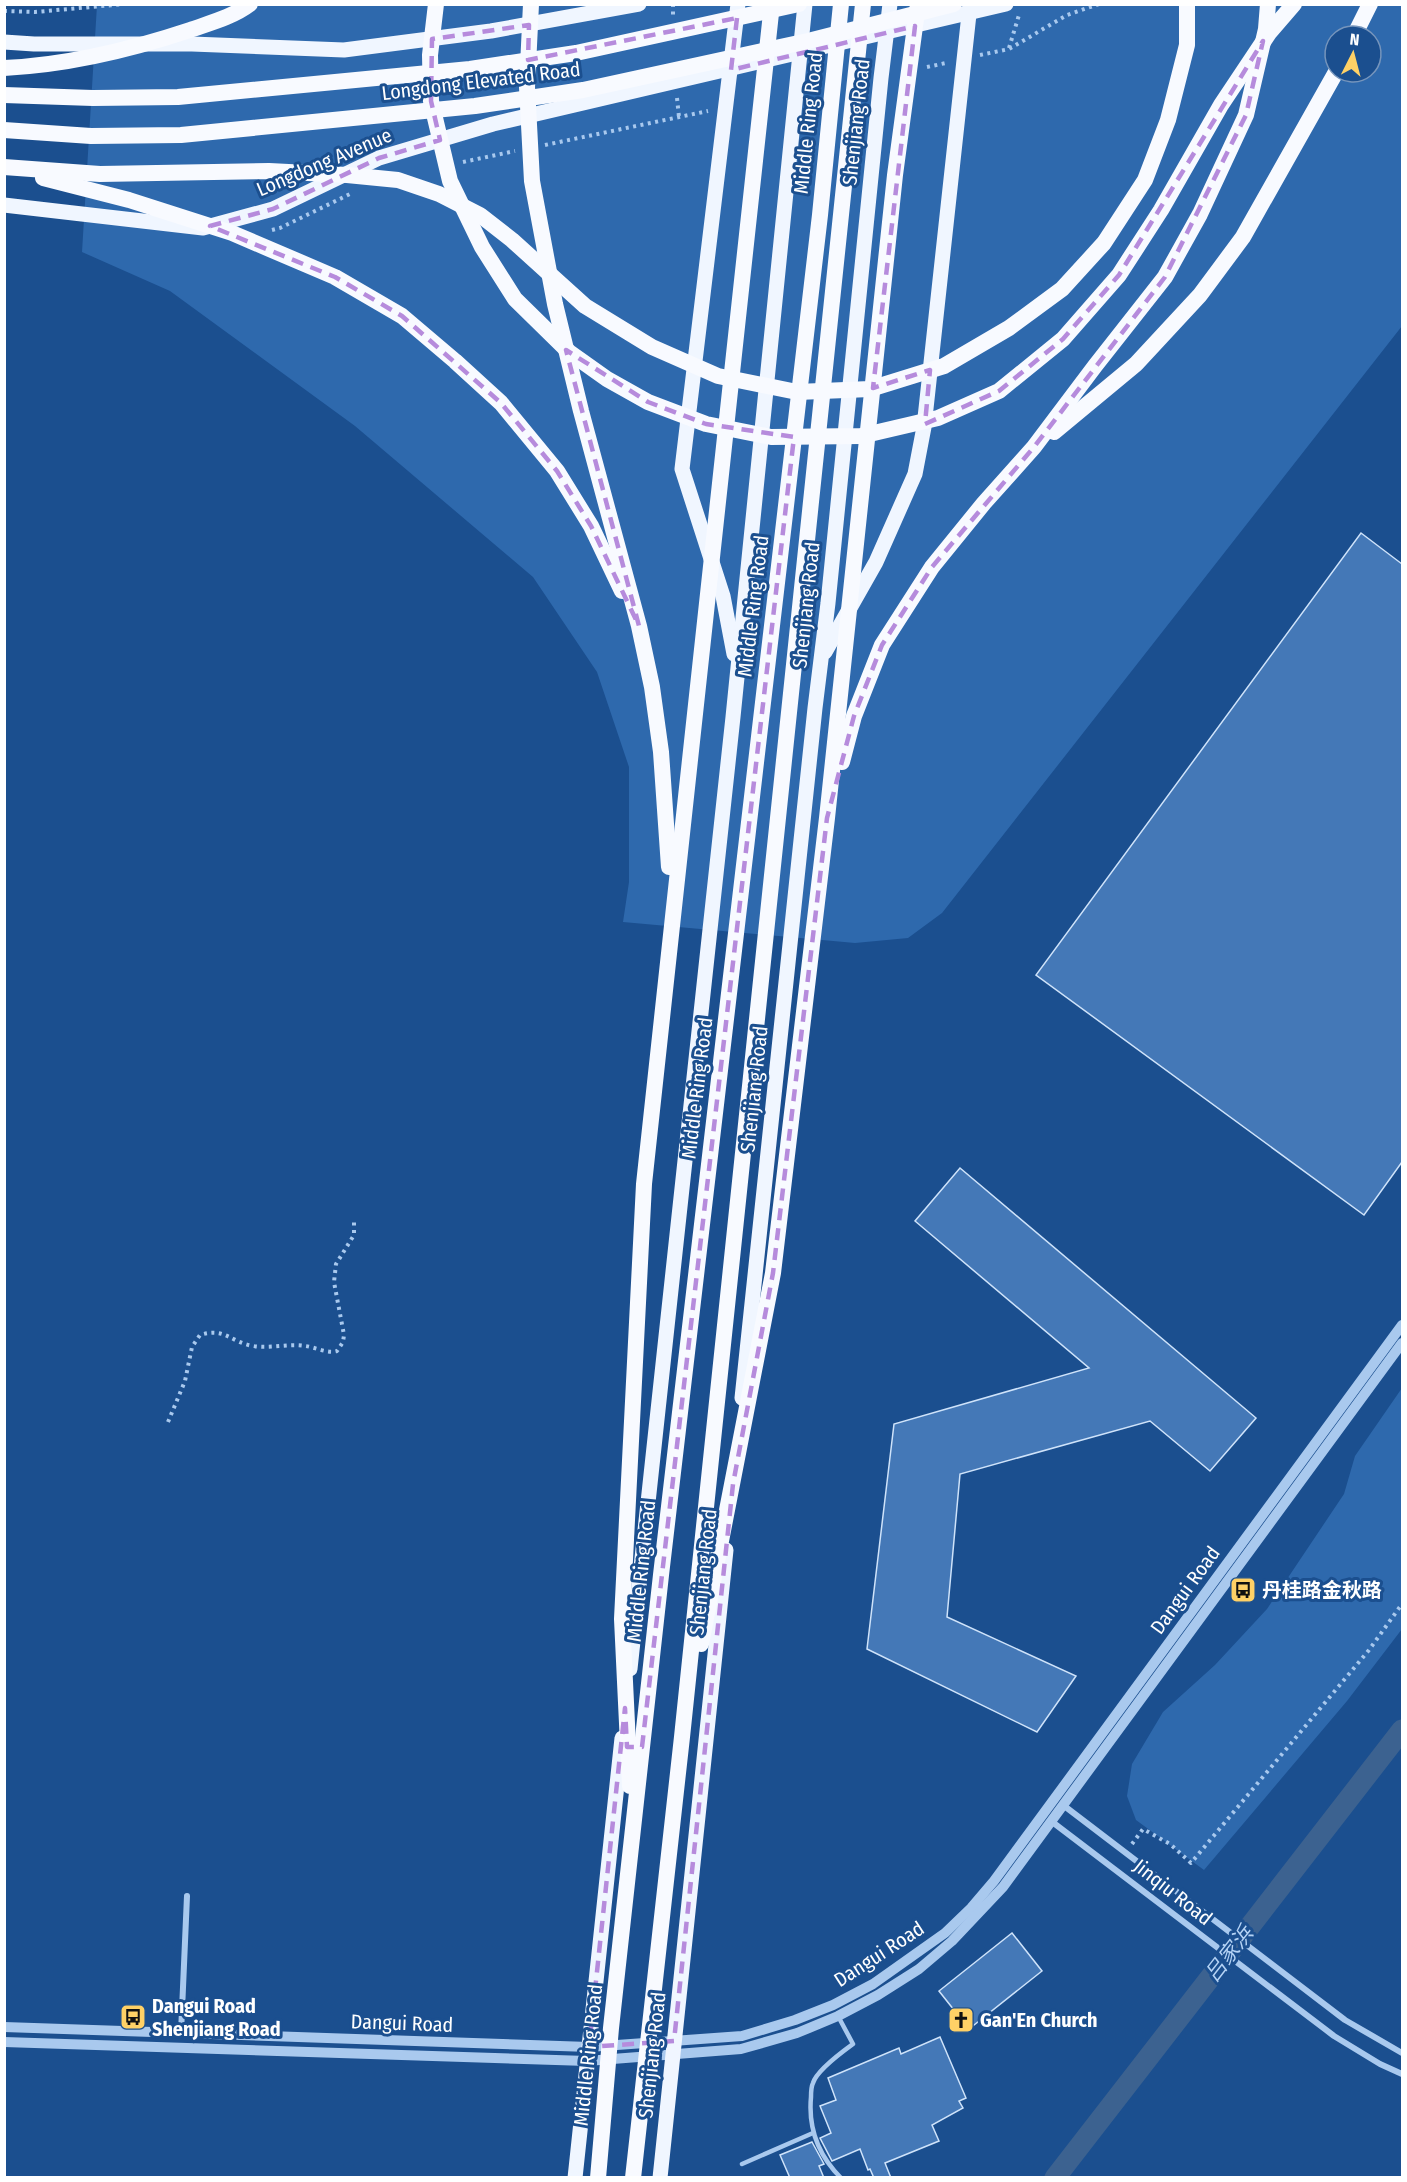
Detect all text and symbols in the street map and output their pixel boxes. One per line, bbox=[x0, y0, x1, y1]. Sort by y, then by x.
north arrow bbox=[1323, 24, 1383, 84]
text: N bbox=[1349, 30, 1360, 50]
street label: Middle Ring Road bbox=[789, 51, 827, 195]
street label: Longdong Elevated Road bbox=[380, 57, 582, 105]
street label: Shenjiang Road bbox=[837, 58, 875, 186]
street label: Longdong Avenue bbox=[253, 123, 395, 201]
street label: Middle Ring Road bbox=[732, 534, 774, 678]
street label: Shenjiang Road bbox=[787, 541, 825, 669]
street label: Middle Ring Road bbox=[676, 1016, 718, 1160]
street label: Shenjiang Road bbox=[735, 1025, 773, 1153]
street label: Middle Ring Road bbox=[622, 1499, 660, 1643]
street label: Shenjiang Road bbox=[684, 1508, 722, 1636]
street label: Dangui Road bbox=[1145, 1541, 1225, 1639]
bus stop icon: 丹桂路金秋路 bbox=[1228, 1575, 1258, 1605]
place label: 丹桂路金秋路 bbox=[1262, 1578, 1382, 1602]
street label: Jinqiu Road bbox=[1129, 1854, 1217, 1930]
street label: Dangui Road bbox=[829, 1916, 929, 1992]
water label: 吕家浜 bbox=[1199, 1920, 1260, 1987]
street label: Middle Ring Road bbox=[569, 1983, 607, 2127]
street label: Shenjiang Road bbox=[633, 1991, 671, 2119]
place label: Dangui Road Shenjiang Road bbox=[152, 1994, 281, 2041]
bus stop icon: Dangui Road Shenjiang Road bbox=[118, 2002, 148, 2032]
church icon: Gan'En Church bbox=[946, 2005, 976, 2035]
place label: Gan'En Church bbox=[980, 2008, 1098, 2032]
street label: Dangui Road bbox=[350, 2009, 454, 2037]

